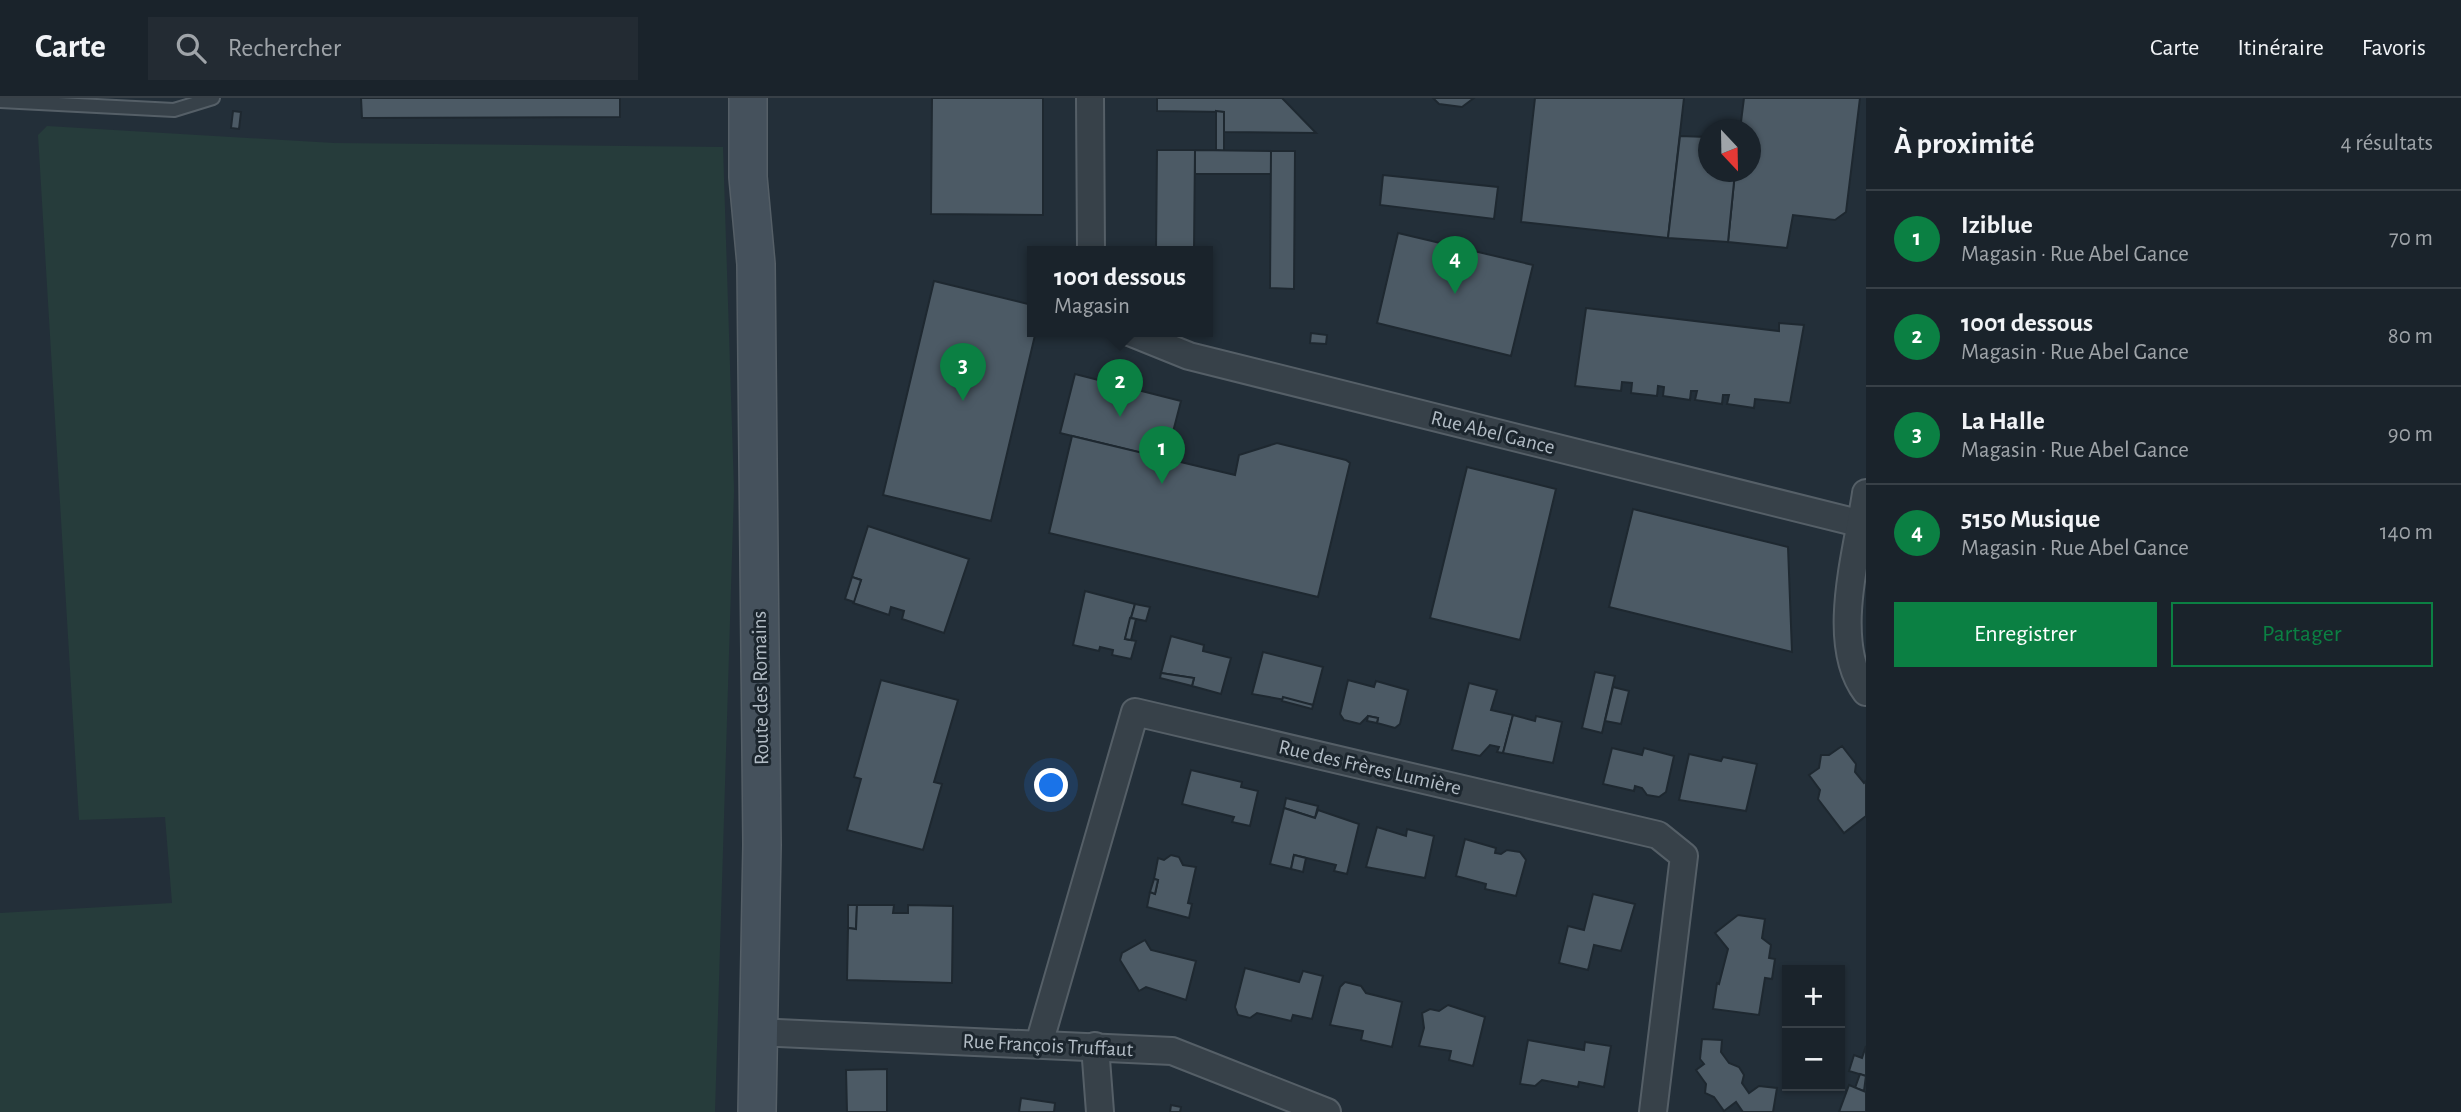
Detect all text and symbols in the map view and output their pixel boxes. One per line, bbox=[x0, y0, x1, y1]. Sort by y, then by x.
search box bbox=[148, 17, 638, 80]
icon: search bbox=[172, 29, 210, 67]
text: Carte bbox=[35, 31, 106, 64]
text: Rechercher bbox=[228, 35, 341, 61]
text: Carte bbox=[2150, 36, 2199, 60]
text: Itinéraire bbox=[2237, 36, 2324, 60]
text: Favoris bbox=[2362, 36, 2426, 60]
north arrow bbox=[1698, 119, 1761, 182]
text: À proximité bbox=[1894, 129, 2034, 159]
text: 4 résultats bbox=[2340, 132, 2433, 155]
text: Iziblue bbox=[1961, 212, 2033, 238]
text: 1 bbox=[1913, 227, 1921, 250]
text: 70 m bbox=[2389, 227, 2433, 250]
pin: 4 bbox=[1432, 236, 1478, 294]
text: Magasin · Rue Abel Gance bbox=[1961, 243, 2189, 266]
popup bbox=[1027, 246, 1213, 337]
text: 1001 dessous bbox=[1054, 264, 1186, 290]
text: Magasin bbox=[1054, 295, 1130, 318]
text: 1001 dessous bbox=[1961, 310, 2093, 336]
text: 2 bbox=[1912, 325, 1922, 348]
text: 80 m bbox=[2388, 325, 2433, 348]
text: Magasin · Rue Abel Gance bbox=[1961, 341, 2189, 364]
pin: 3 bbox=[940, 343, 986, 401]
pin: 2 bbox=[1097, 359, 1143, 417]
street label: Rue Abel Gance bbox=[1429, 407, 1557, 458]
text: La Halle bbox=[1961, 408, 2045, 434]
text: 3 bbox=[1912, 423, 1922, 446]
text: 90 m bbox=[2388, 423, 2433, 446]
pin: 1 bbox=[1139, 426, 1185, 484]
text: Magasin · Rue Abel Gance bbox=[1961, 439, 2189, 462]
text: 5150 Musique bbox=[1961, 506, 2100, 532]
text: 4 bbox=[1911, 521, 1923, 544]
text: 140 m bbox=[2380, 521, 2433, 544]
text: Magasin · Rue Abel Gance bbox=[1961, 537, 2189, 560]
button: Enregistrer bbox=[1894, 602, 2157, 667]
button: Partager bbox=[2171, 602, 2433, 667]
street label: Route des Romains bbox=[749, 611, 772, 765]
street label: Rue des Frères Lumière bbox=[1277, 736, 1463, 799]
your location bbox=[1034, 768, 1068, 802]
map controls bbox=[1782, 965, 1845, 1091]
button: + bbox=[1782, 965, 1845, 1028]
button: − bbox=[1782, 1028, 1845, 1091]
street label: Rue François Truffaut bbox=[962, 1031, 1134, 1060]

